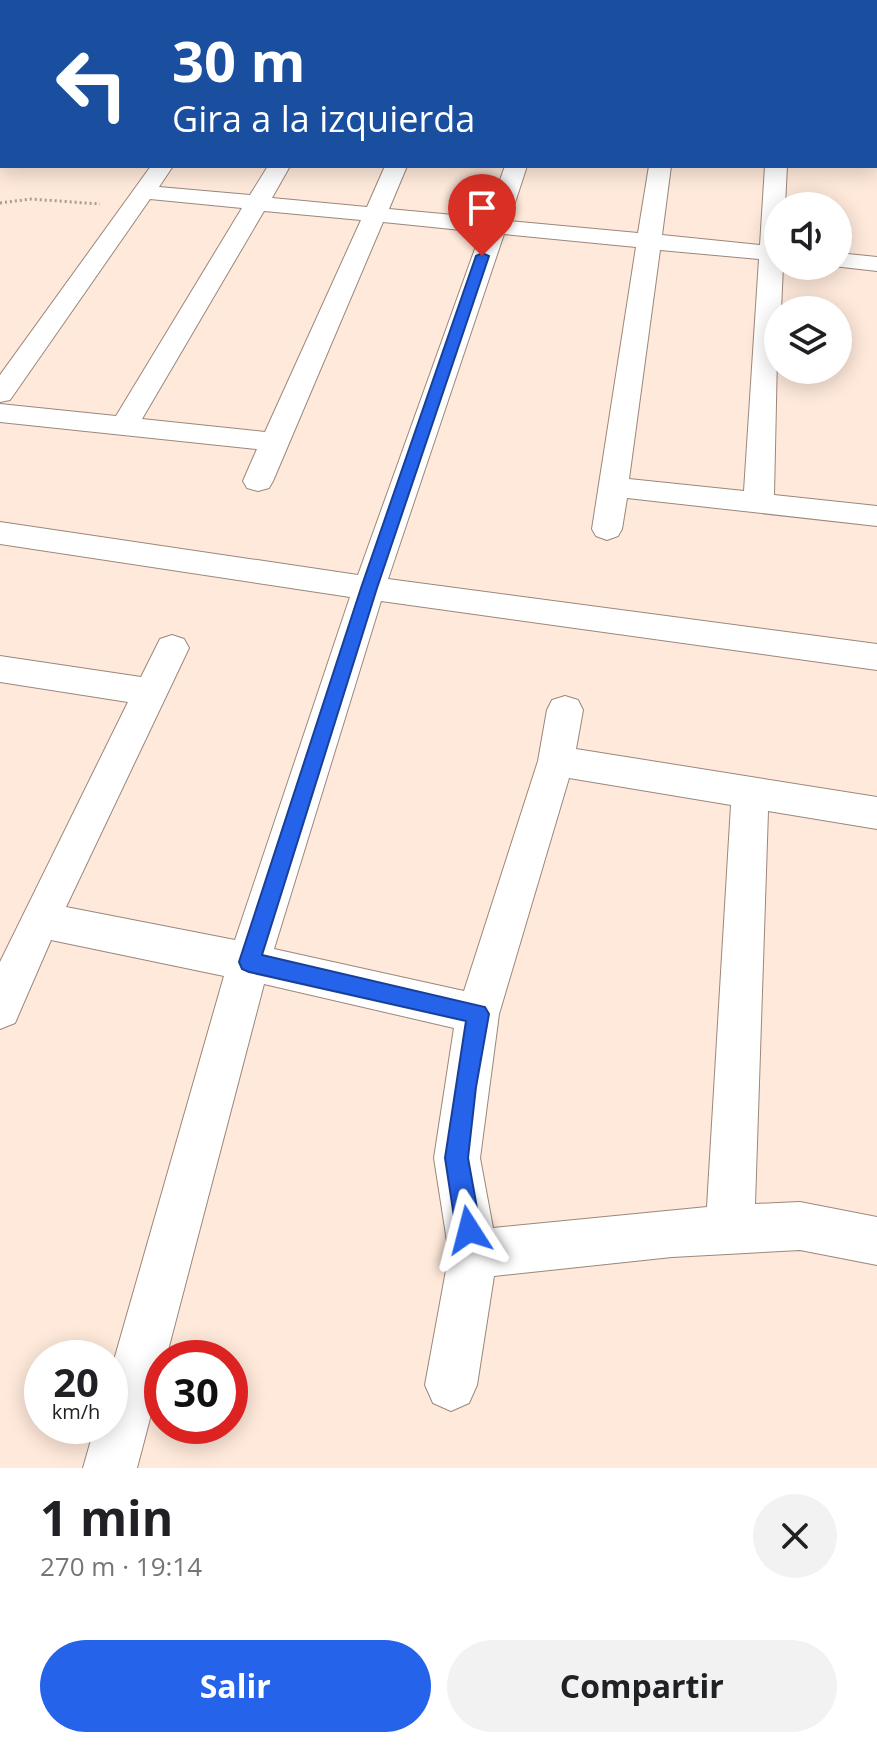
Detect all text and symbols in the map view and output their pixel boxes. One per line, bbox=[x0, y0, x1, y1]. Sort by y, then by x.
text: 30 m bbox=[172, 22, 306, 98]
icon: left bbox=[40, 32, 144, 136]
text: Gira a la izquierda bbox=[172, 94, 475, 143]
pin bbox=[448, 174, 516, 256]
icon: arrive bbox=[460, 186, 504, 230]
map controls bbox=[764, 192, 852, 384]
button: sound bbox=[764, 192, 852, 280]
button: layers bbox=[764, 296, 852, 384]
position arrow bbox=[427, 1188, 511, 1272]
speed limit sign: 30 bbox=[144, 1340, 248, 1444]
text: 20 bbox=[53, 1354, 99, 1409]
text: km/h bbox=[52, 1398, 100, 1425]
text: 1 min bbox=[40, 1485, 173, 1550]
button: close bbox=[753, 1494, 837, 1578]
text: 270 m · 19:14 bbox=[40, 1548, 202, 1584]
button: Salir bbox=[40, 1640, 431, 1732]
button: Compartir bbox=[447, 1640, 837, 1732]

